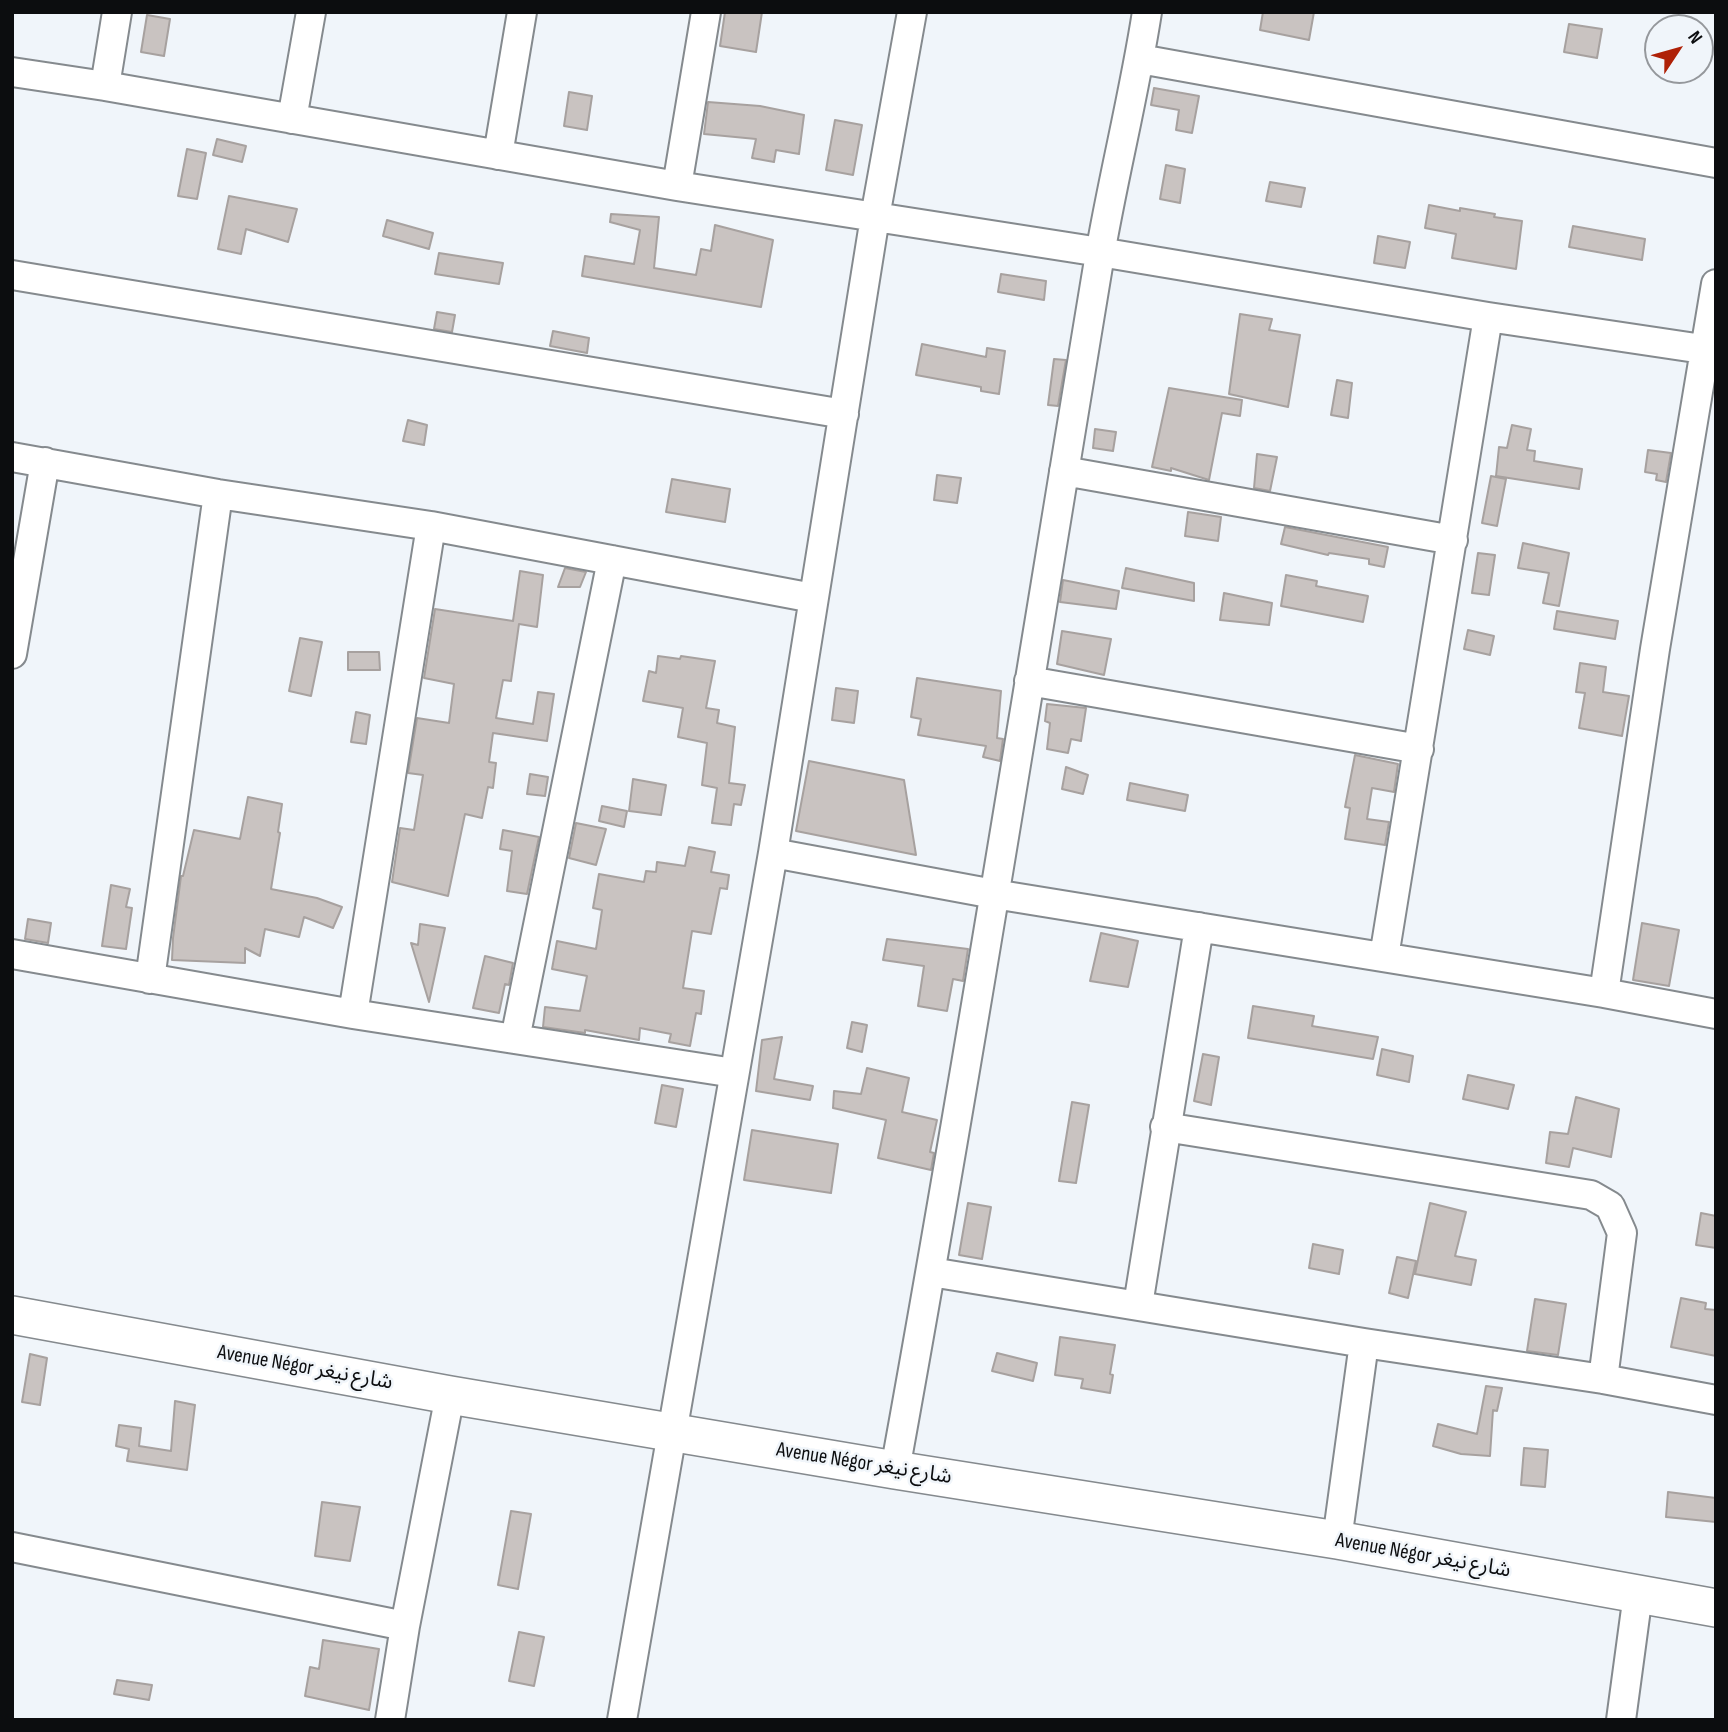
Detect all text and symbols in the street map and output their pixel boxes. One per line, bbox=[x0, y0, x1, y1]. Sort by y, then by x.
north arrow bbox=[1644, 14, 1714, 84]
text: N bbox=[1682, 27, 1707, 48]
street label: Avenue Négor شارع نيغر bbox=[216, 1340, 394, 1396]
street label: Avenue Négor شارع نيغر bbox=[775, 1438, 953, 1490]
street label: Avenue Négor شارع نيغر bbox=[1334, 1528, 1512, 1584]

